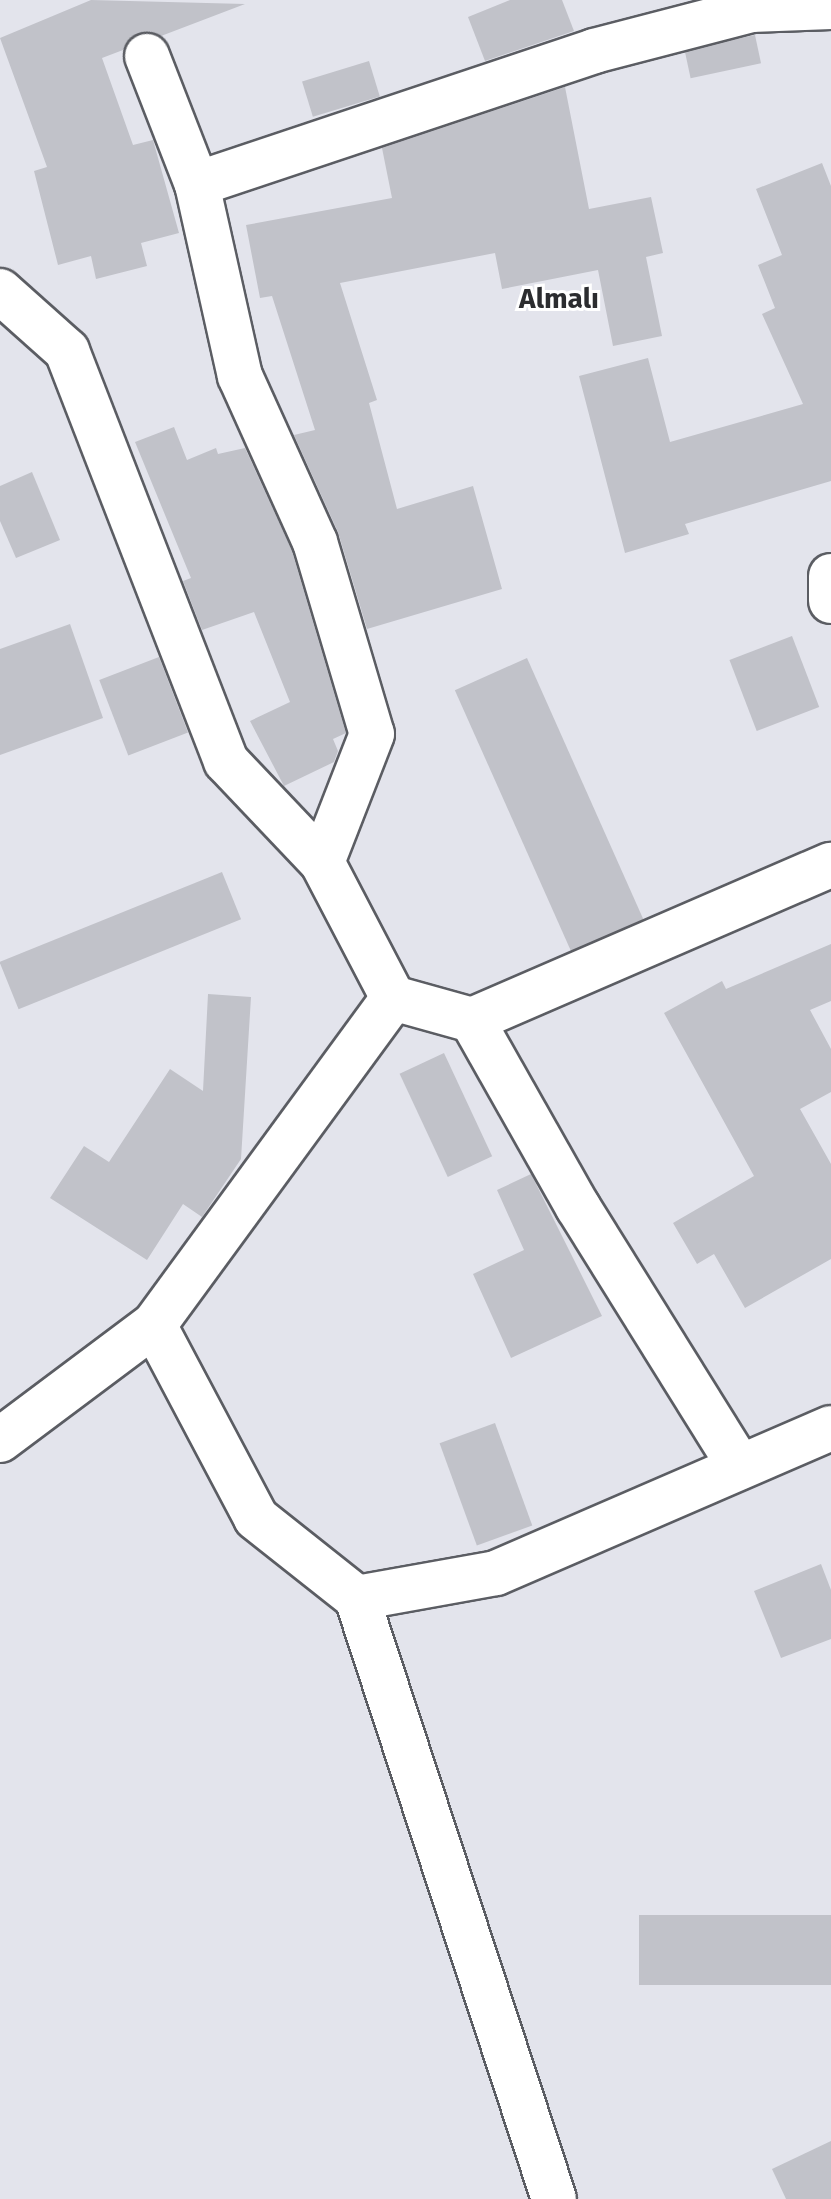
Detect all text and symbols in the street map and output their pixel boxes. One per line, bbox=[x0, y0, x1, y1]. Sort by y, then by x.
district label: Almalı bbox=[519, 282, 599, 316]

